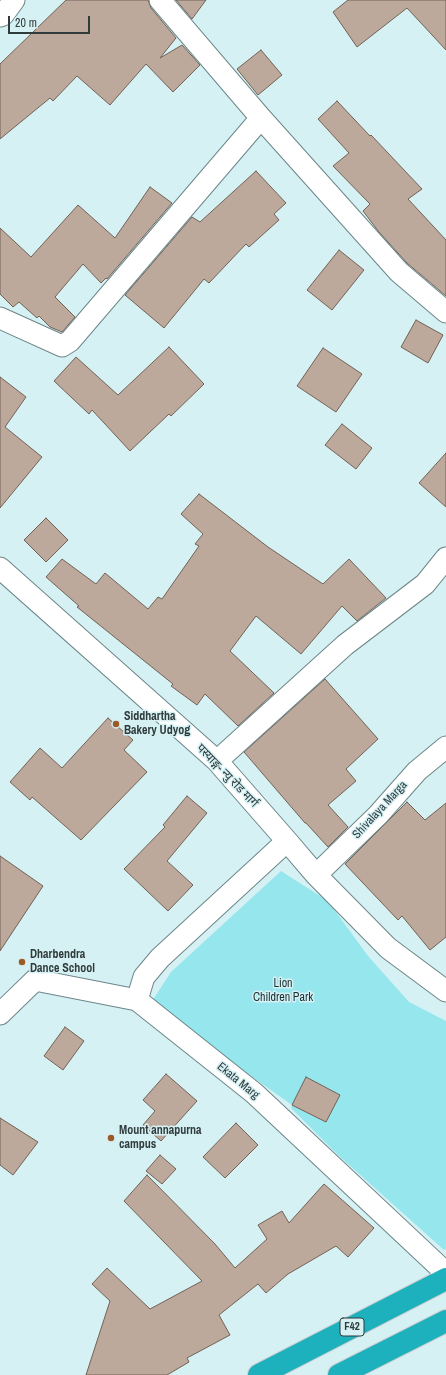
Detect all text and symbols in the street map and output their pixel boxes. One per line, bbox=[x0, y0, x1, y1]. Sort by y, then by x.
scale bar bbox=[10, 8, 92, 34]
text: 20 m bbox=[15, 15, 37, 31]
place label: Siddhartha Bakery Udyog bbox=[124, 710, 190, 738]
marker: Siddhartha Bakery Udyog bbox=[111, 719, 121, 729]
street label: पस्याङ्ग- न्यु रोड मार्ग bbox=[193, 741, 261, 811]
street label: Shivalaya Marga bbox=[350, 778, 410, 842]
place label: Dharbendra Dance School bbox=[30, 948, 95, 976]
marker: Dharbendra Dance School bbox=[17, 957, 27, 967]
park label: Lion Children Park bbox=[253, 977, 313, 1005]
street label: Ekata Marg bbox=[214, 1060, 262, 1102]
place label: Mount annapurna campus bbox=[119, 1124, 202, 1152]
marker: Mount annapurna campus bbox=[106, 1133, 116, 1143]
road number: F42 bbox=[340, 1318, 364, 1336]

